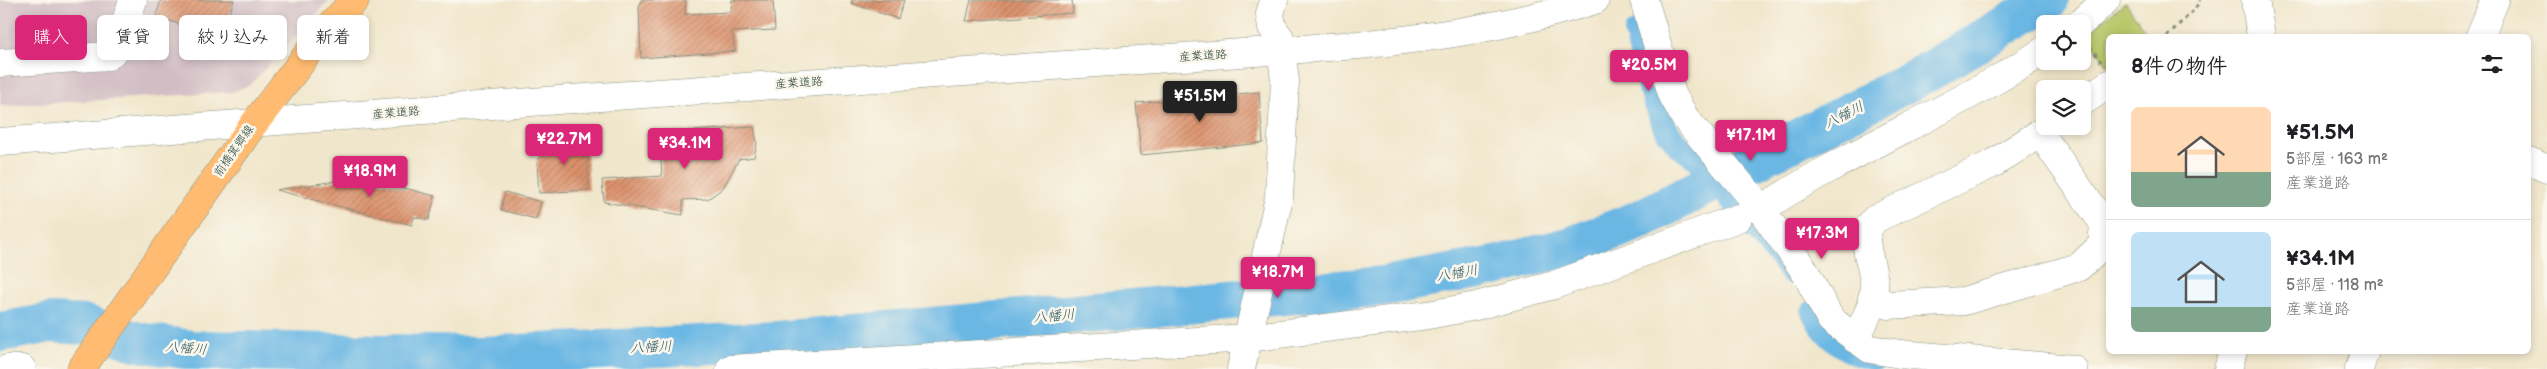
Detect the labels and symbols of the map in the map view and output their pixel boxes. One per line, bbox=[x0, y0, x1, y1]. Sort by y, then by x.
street label: 産業道路 bbox=[1179, 47, 1227, 65]
pin: ¥20.5M bbox=[1608, 49, 1690, 92]
street label: 産業道路 bbox=[775, 74, 823, 92]
pin: ¥51.5M bbox=[1159, 80, 1241, 123]
water label: 八幡川 bbox=[1821, 98, 1867, 132]
street label: 産業道路 bbox=[371, 103, 421, 123]
pin: ¥17.1M bbox=[1710, 120, 1792, 162]
street label: 前橋箕郷線 bbox=[211, 122, 257, 180]
pin: ¥22.7M bbox=[523, 124, 605, 166]
pin: ¥34.1M bbox=[644, 128, 726, 170]
pin: ¥18.9M bbox=[329, 156, 411, 198]
pin: ¥17.3M bbox=[1781, 218, 1863, 260]
pin: ¥18.7M bbox=[1237, 256, 1319, 299]
water label: 八幡川 bbox=[1435, 261, 1479, 285]
water label: 八幡川 bbox=[1032, 306, 1076, 326]
water label: 八幡川 bbox=[630, 337, 672, 357]
water label: 八幡川 bbox=[164, 338, 208, 358]

